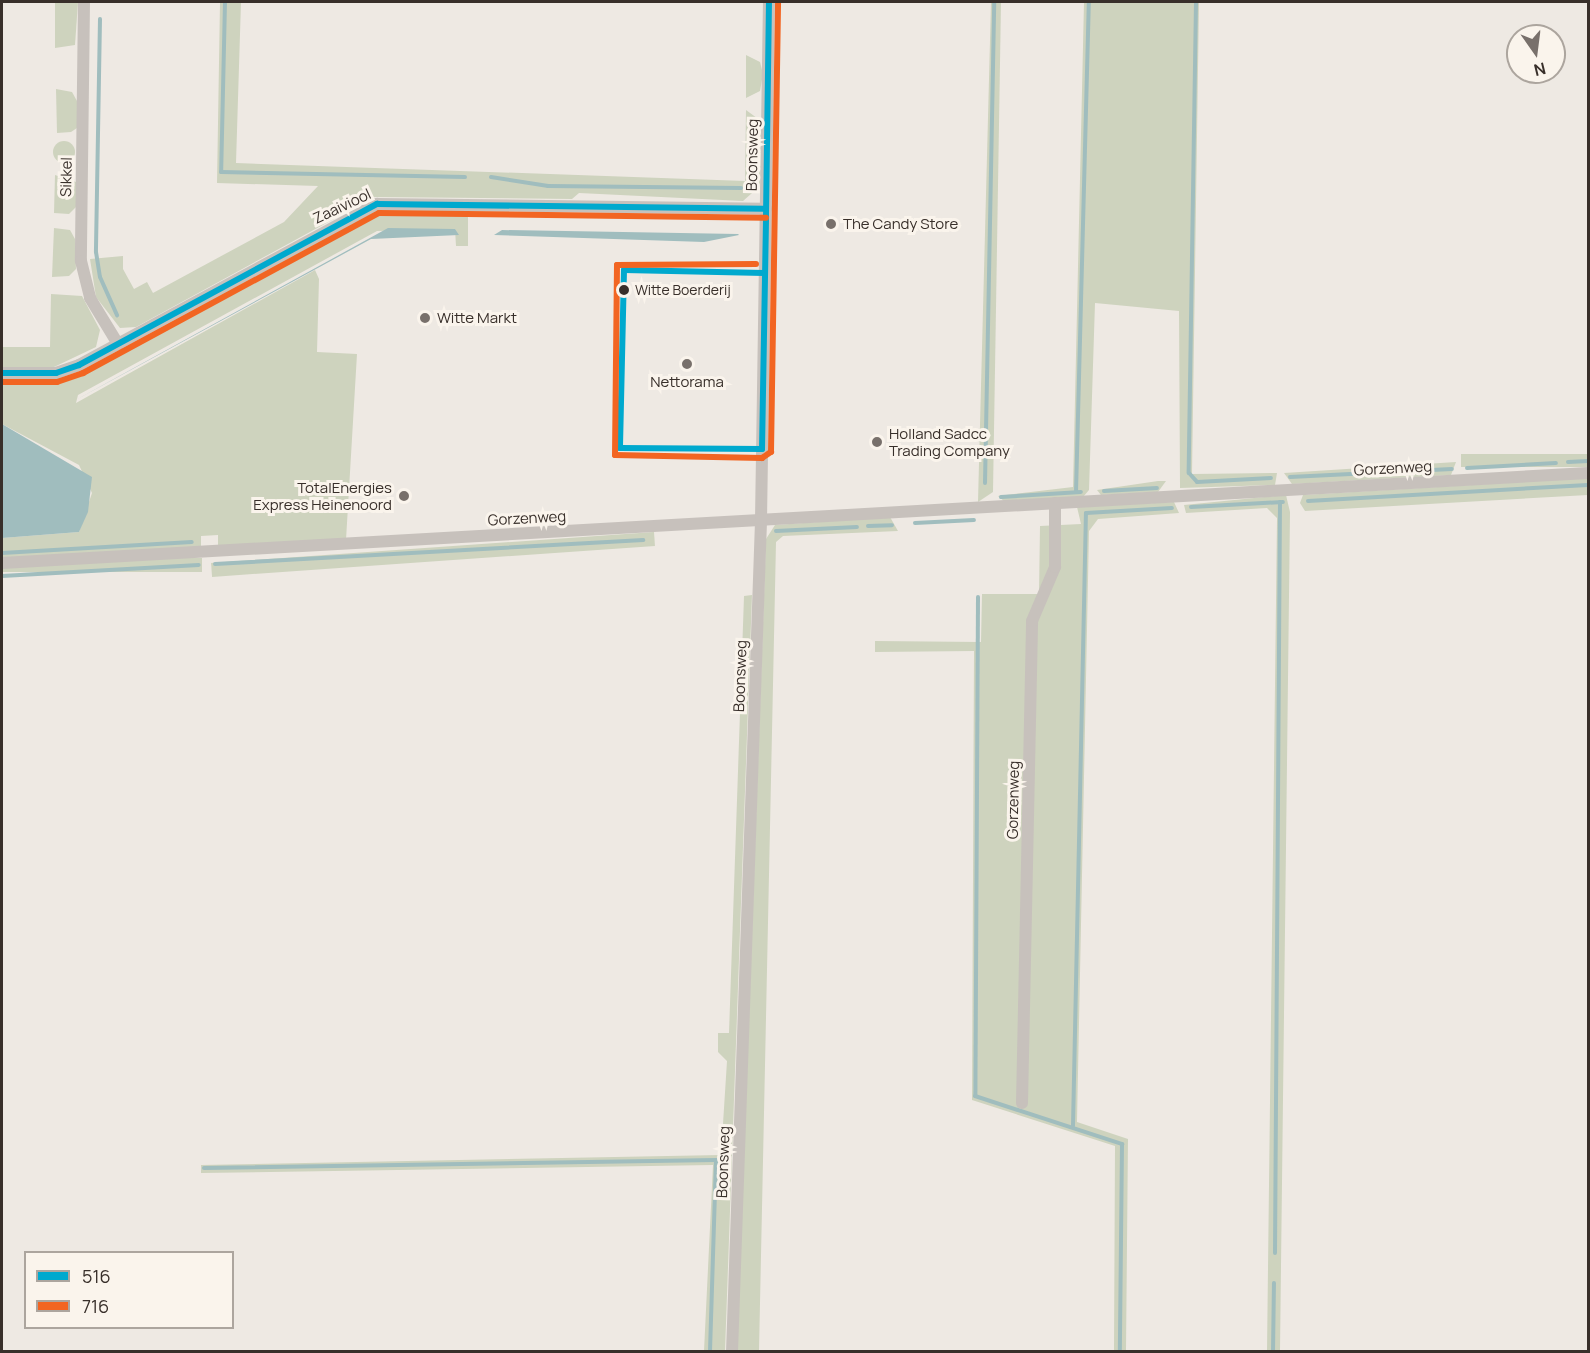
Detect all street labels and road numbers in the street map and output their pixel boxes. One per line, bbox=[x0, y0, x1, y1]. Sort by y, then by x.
street label: Boonsweg bbox=[742, 119, 762, 191]
street label: Sikkel bbox=[57, 157, 75, 197]
street label: Zaaiviool bbox=[310, 185, 374, 227]
street label: Gorzenweg bbox=[1353, 457, 1433, 479]
street label: Gorzenweg bbox=[487, 507, 567, 529]
street label: Boonsweg bbox=[730, 640, 750, 712]
street label: Gorzenweg bbox=[1003, 761, 1023, 839]
street label: Boonsweg bbox=[713, 1126, 733, 1198]

